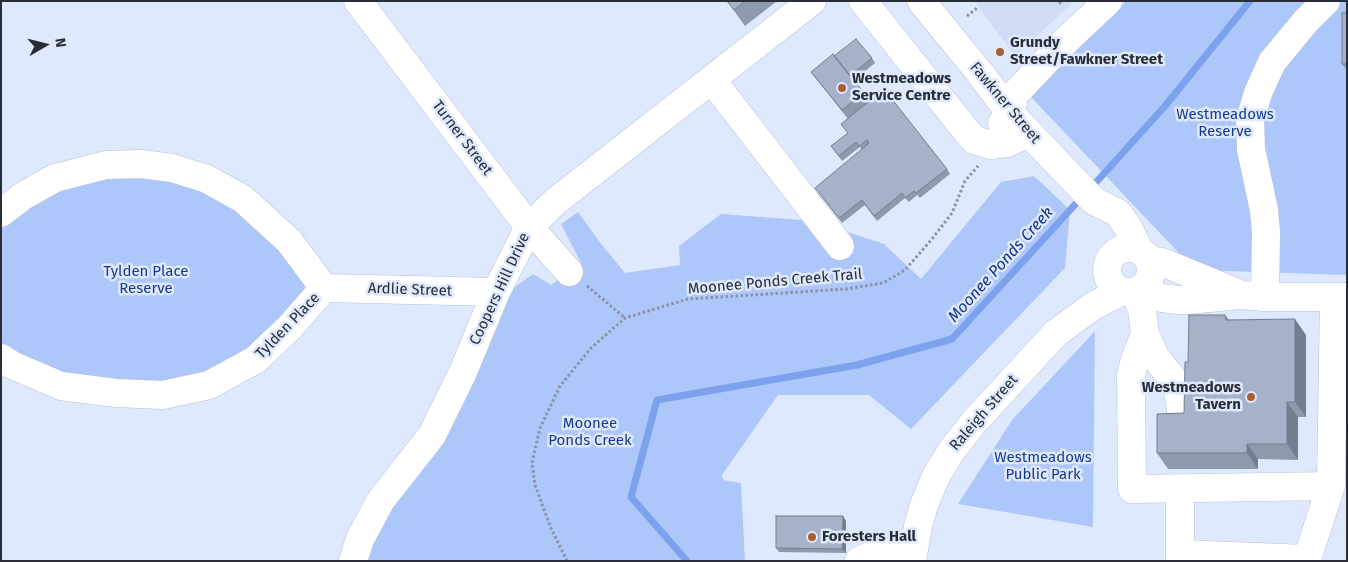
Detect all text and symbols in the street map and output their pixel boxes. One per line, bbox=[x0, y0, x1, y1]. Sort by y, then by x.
north arrow bbox=[20, 20, 70, 70]
place label: Grundy Street/Fawkner Street bbox=[1010, 34, 1163, 69]
text: N bbox=[51, 37, 69, 49]
marker: Grundy Street/Fawkner Street bbox=[994, 46, 1006, 58]
street label: Fawkner Street bbox=[966, 59, 1044, 147]
place label: Westmeadows Service Centre bbox=[852, 70, 951, 105]
marker: Westmeadows Service Centre bbox=[836, 82, 848, 94]
street label: Turner Street bbox=[428, 97, 496, 179]
park label: Westmeadows Reserve bbox=[1176, 106, 1274, 141]
water label: Moonee Ponds Creek bbox=[944, 203, 1058, 327]
street label: Coopers Hill Drive bbox=[466, 230, 534, 348]
park label: Tylden Place Reserve bbox=[104, 263, 188, 298]
street label: Moonee Ponds Creek Trail bbox=[687, 265, 863, 299]
street label: Ardlie Street bbox=[368, 280, 452, 300]
street label: Tylden Place bbox=[252, 289, 324, 363]
street label: Raleigh Street bbox=[946, 371, 1022, 455]
place label: Westmeadows Tavern bbox=[1142, 379, 1241, 414]
marker: Westmeadows Tavern bbox=[1245, 391, 1257, 403]
park label: Moonee Ponds Creek bbox=[548, 415, 632, 450]
park label: Westmeadows Public Park bbox=[994, 449, 1092, 484]
place label: Foresters Hall bbox=[822, 528, 916, 546]
marker: Foresters Hall bbox=[806, 531, 818, 543]

